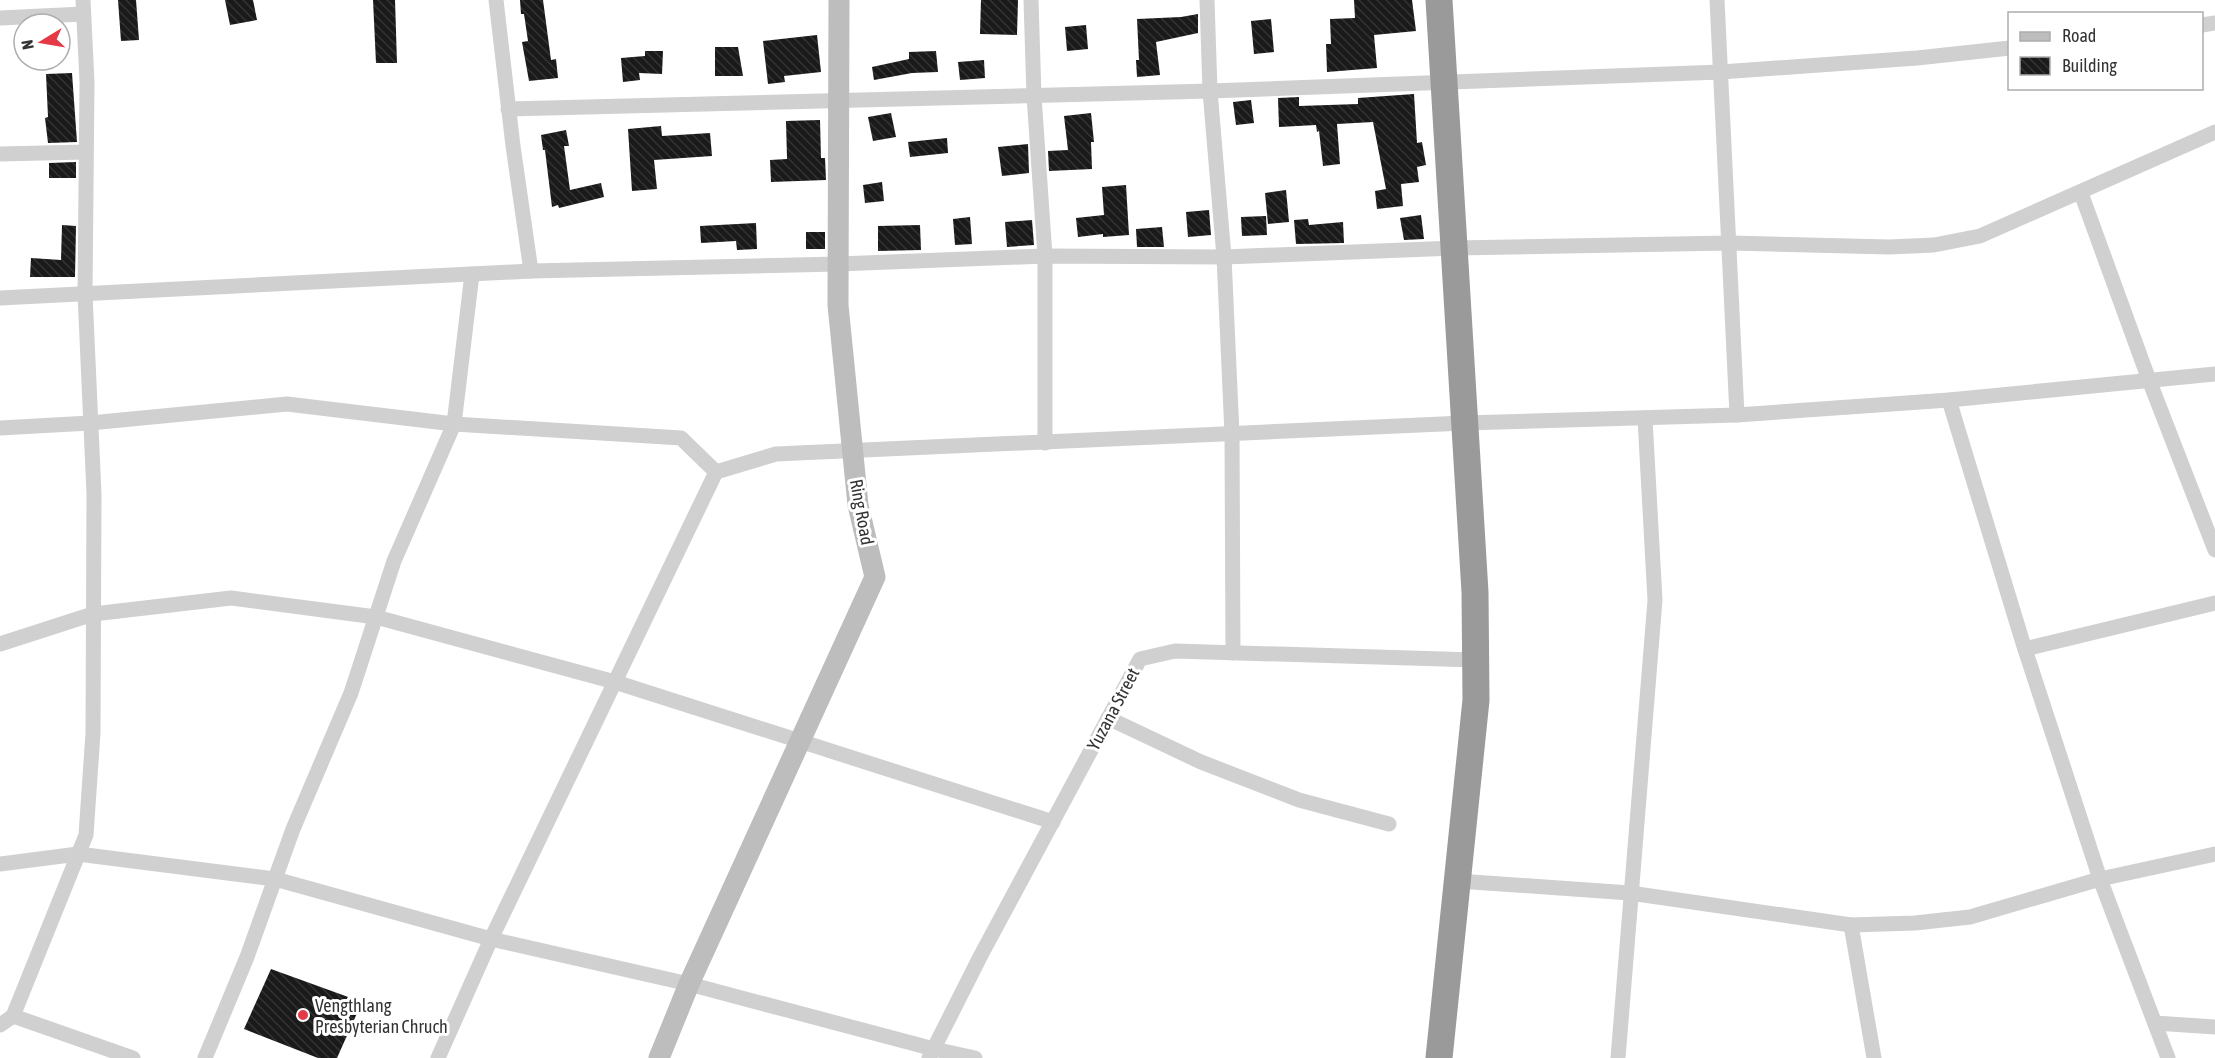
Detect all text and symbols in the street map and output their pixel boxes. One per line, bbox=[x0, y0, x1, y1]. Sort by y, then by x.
north arrow bbox=[12, 12, 72, 72]
legend bbox=[2008, 12, 2203, 90]
text: Road bbox=[2062, 25, 2096, 46]
text: N bbox=[18, 39, 37, 51]
text: Building bbox=[2062, 55, 2117, 76]
street label: Ring Road bbox=[846, 477, 878, 547]
street label: Yuzana Street bbox=[1082, 664, 1144, 754]
place label: Vengthlang Presbyterian Chruch bbox=[315, 995, 448, 1037]
marker: Vengthlang Presbyterian Chruch bbox=[296, 1008, 310, 1022]

